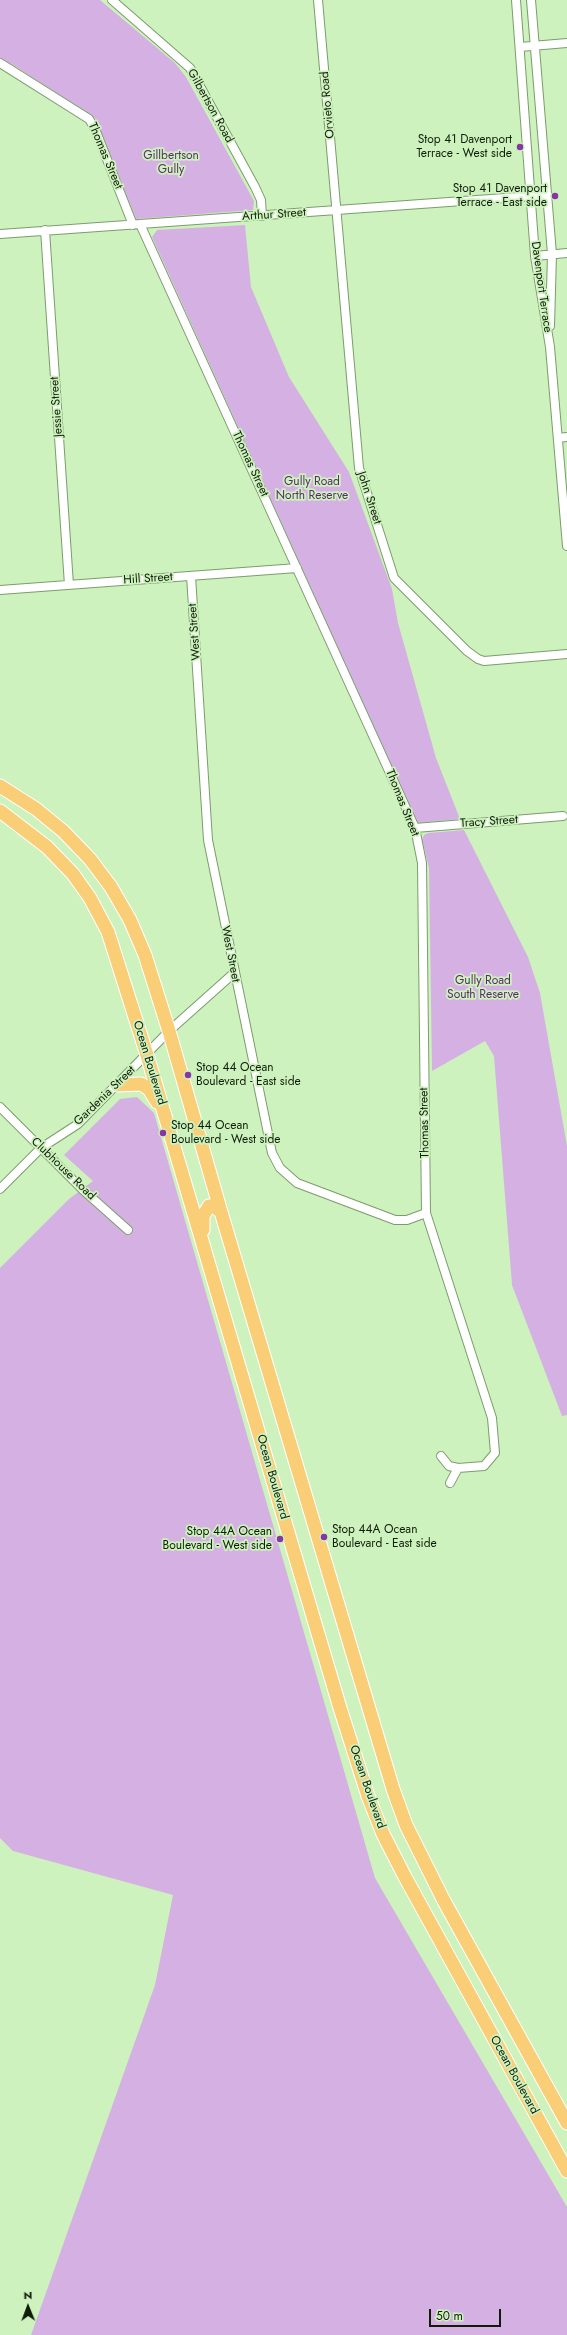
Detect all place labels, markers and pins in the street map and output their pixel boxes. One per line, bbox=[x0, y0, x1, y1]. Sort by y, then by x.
place label: Stop 41 Davenport Terrace - West side bbox=[416, 133, 512, 161]
marker: Stop 41 Davenport Terrace - West side bbox=[515, 142, 525, 152]
place label: Stop 41 Davenport Terrace - East side bbox=[453, 182, 547, 210]
marker: Stop 41 Davenport Terrace - East side bbox=[550, 191, 560, 201]
place label: Stop 44 Ocean Boulevard - East side bbox=[196, 1061, 301, 1089]
marker: Stop 44 Ocean Boulevard - East side bbox=[183, 1070, 193, 1080]
place label: Stop 44 Ocean Boulevard - West side bbox=[171, 1119, 280, 1147]
marker: Stop 44 Ocean Boulevard - West side bbox=[158, 1128, 168, 1138]
place label: Stop 44A Ocean Boulevard - East side bbox=[332, 1523, 437, 1551]
place label: Stop 44A Ocean Boulevard - West side bbox=[163, 1525, 272, 1553]
marker: Stop 44A Ocean Boulevard - East side bbox=[319, 1532, 329, 1542]
marker: Stop 44A Ocean Boulevard - West side bbox=[275, 1534, 285, 1544]

